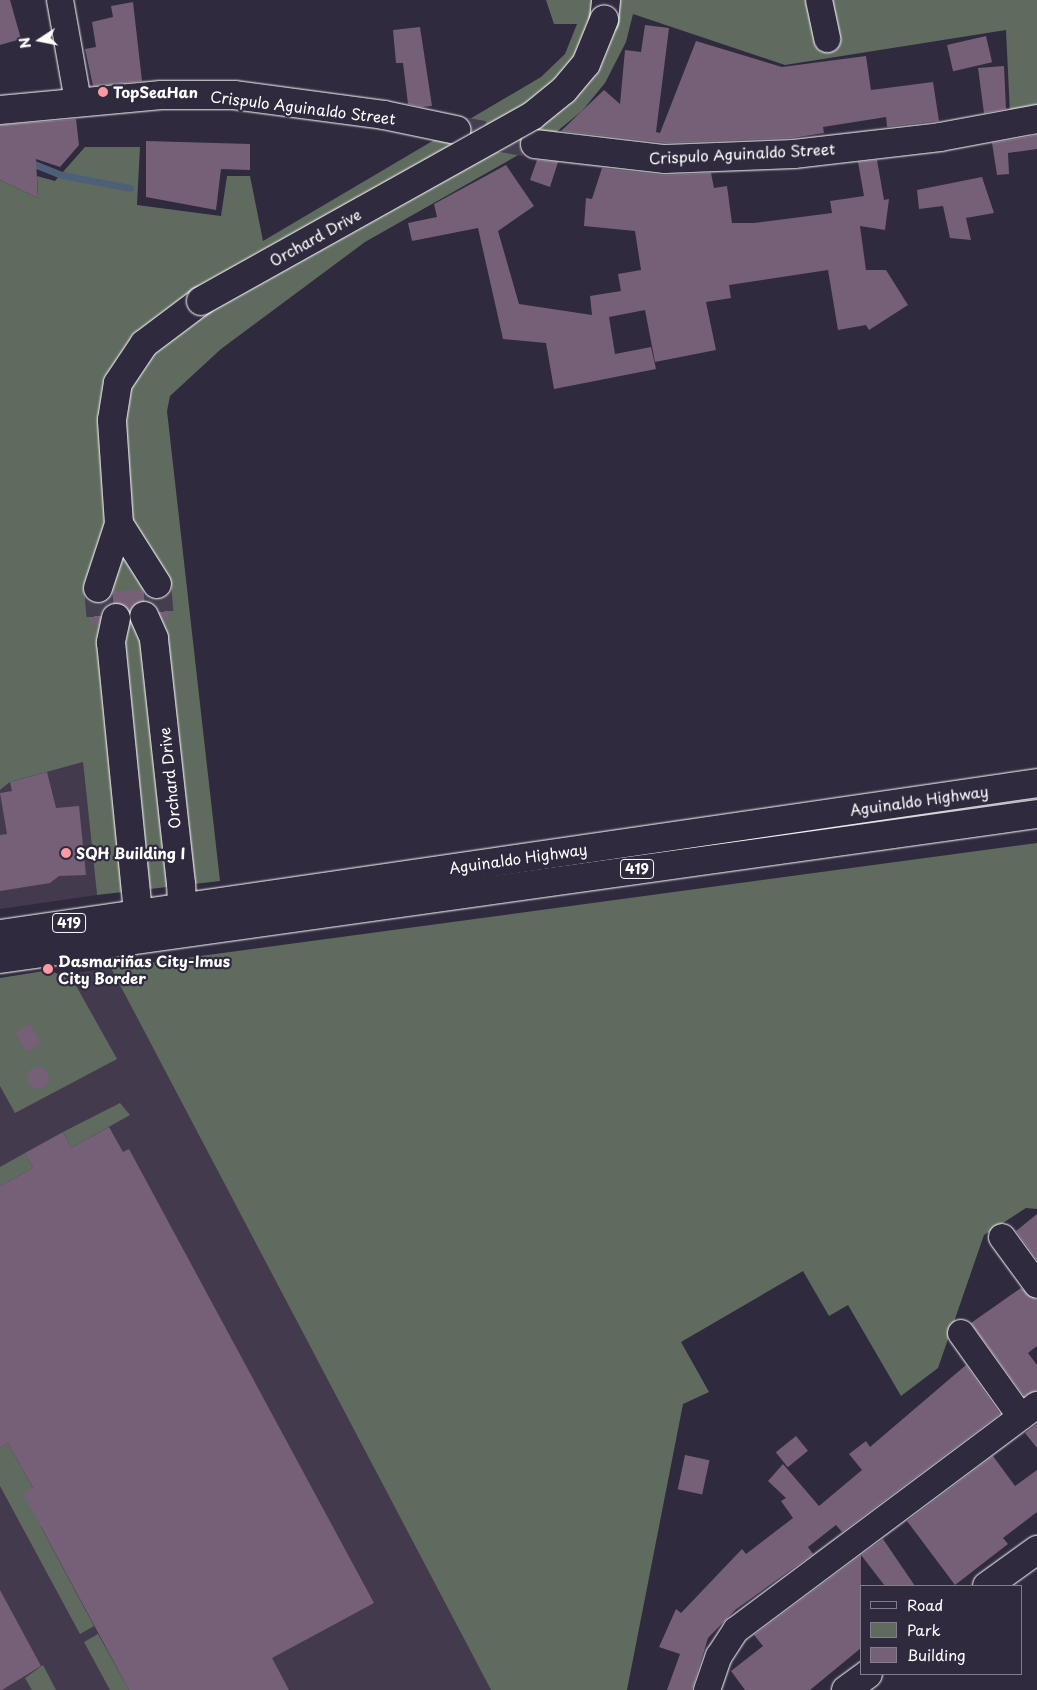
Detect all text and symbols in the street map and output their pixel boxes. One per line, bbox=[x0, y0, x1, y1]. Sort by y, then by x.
north arrow bbox=[15, 15, 65, 65]
text: N bbox=[13, 36, 36, 50]
place label: TopSeaHan bbox=[113, 83, 198, 101]
marker: TopSeaHan bbox=[97, 86, 109, 98]
street label: Crispulo Aguinaldo Street bbox=[209, 87, 397, 127]
street label: Crispulo Aguinaldo Street bbox=[648, 139, 836, 167]
street label: Orchard Drive bbox=[265, 204, 365, 270]
street label: Orchard Drive bbox=[155, 726, 183, 830]
street label: Aguinaldo Highway bbox=[848, 781, 990, 819]
street label: Aguinaldo Highway bbox=[447, 839, 589, 877]
place label: SQH Building I bbox=[76, 844, 185, 862]
marker: SQH Building I bbox=[60, 847, 72, 859]
road number: 419 bbox=[620, 858, 654, 881]
road number: 419 bbox=[52, 911, 86, 934]
place label: Dasmariñas City-Imus City Border bbox=[58, 951, 230, 986]
marker: Dasmariñas City-Imus City Border bbox=[42, 963, 54, 975]
legend bbox=[860, 1585, 1022, 1675]
text: Road bbox=[907, 1593, 943, 1616]
text: Park bbox=[907, 1618, 941, 1641]
text: Building bbox=[907, 1643, 966, 1666]

